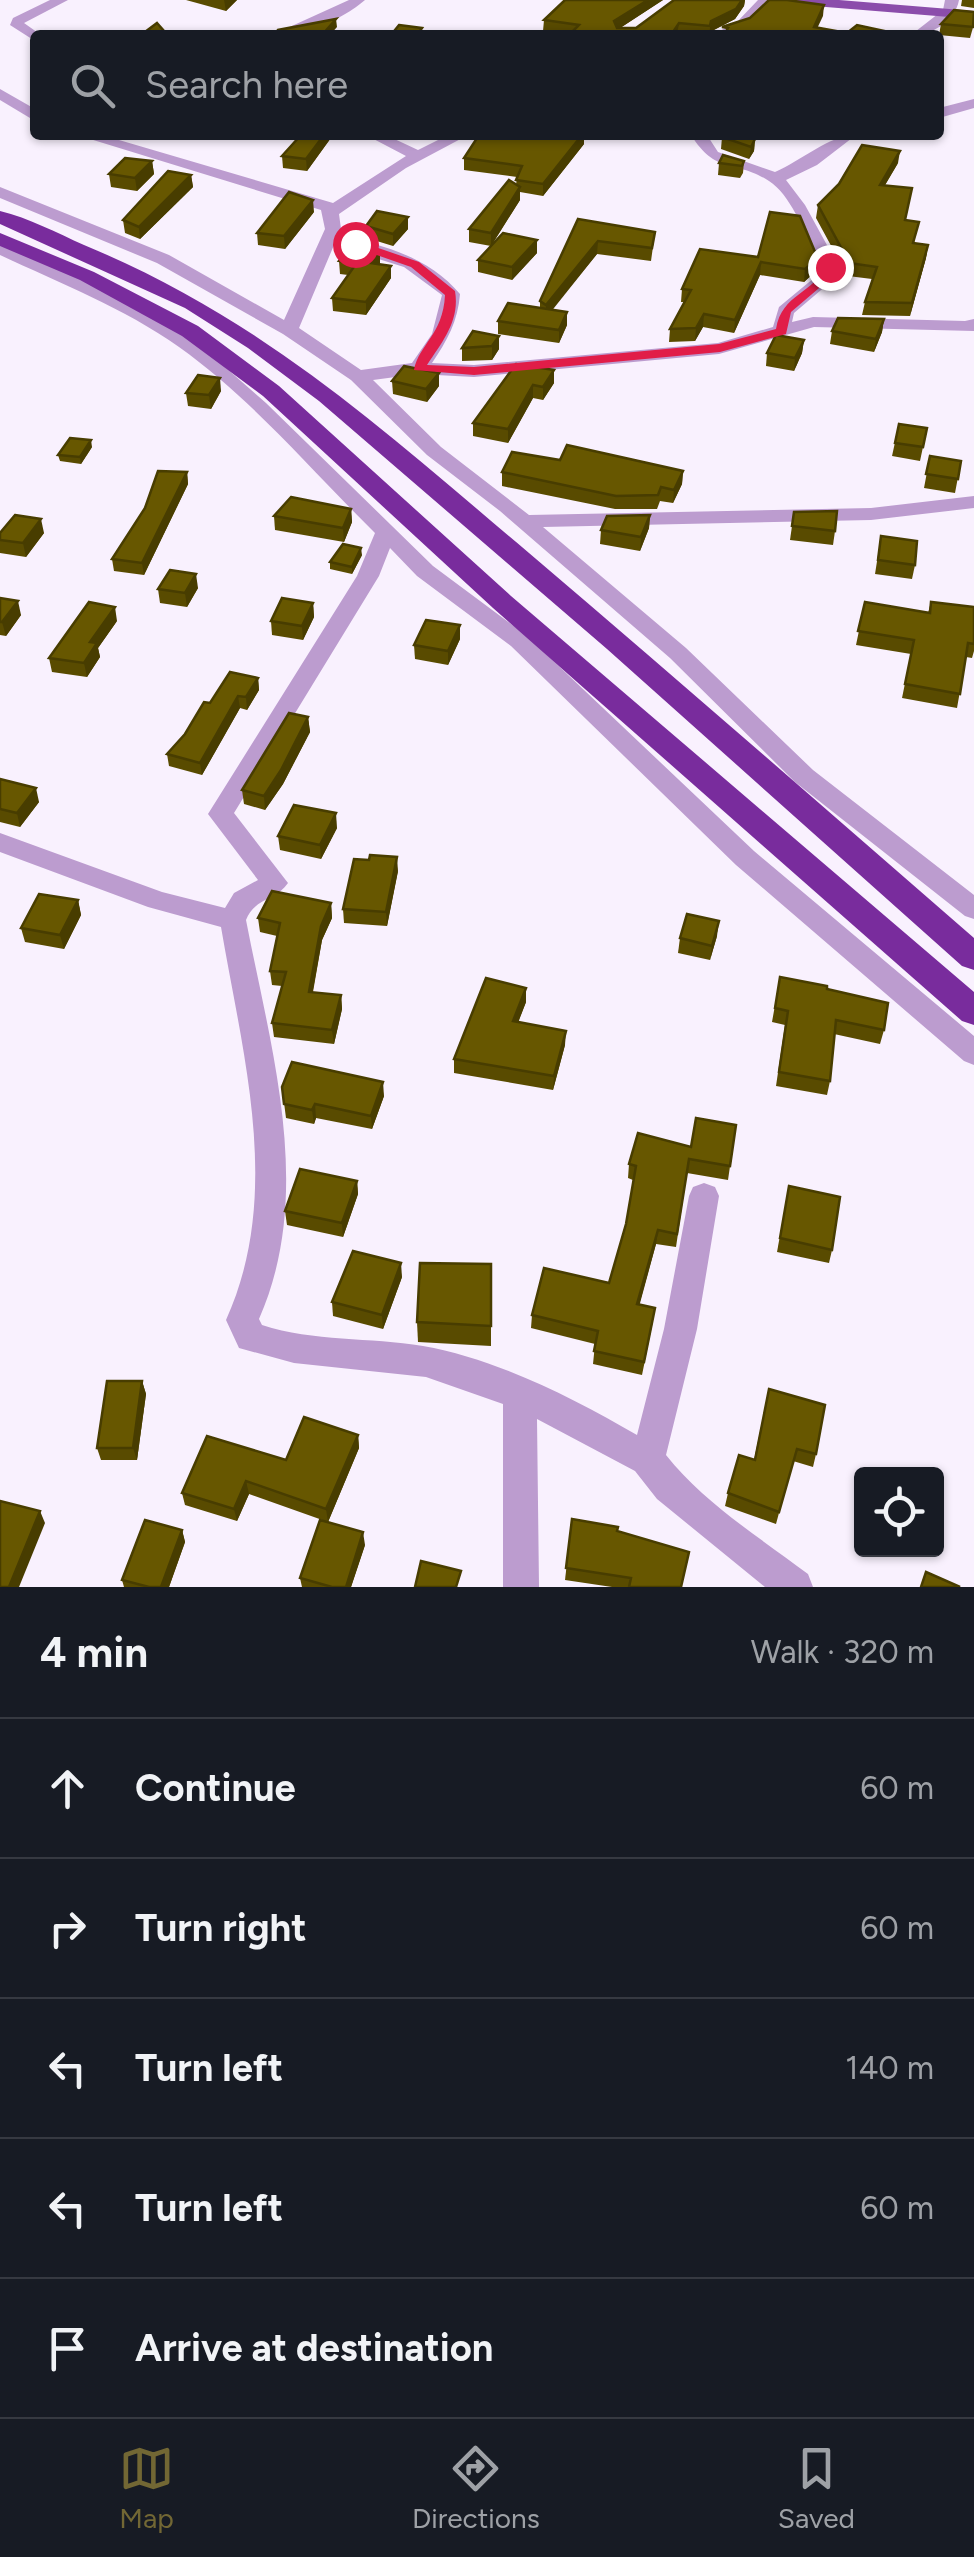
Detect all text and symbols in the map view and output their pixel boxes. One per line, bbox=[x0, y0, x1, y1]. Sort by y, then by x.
search box bbox=[30, 30, 944, 140]
icon: search bbox=[65, 58, 120, 113]
text: Search here bbox=[145, 62, 348, 108]
route start bbox=[333, 222, 379, 268]
route end bbox=[808, 245, 854, 291]
map controls bbox=[854, 1467, 944, 1557]
button: locate bbox=[854, 1467, 944, 1557]
text: 4 min bbox=[40, 1627, 148, 1678]
text: Walk · 320 m bbox=[751, 1633, 934, 1671]
icon: ahead bbox=[40, 1761, 95, 1816]
text: Continue bbox=[135, 1765, 296, 1811]
text: 60 m bbox=[860, 1769, 934, 1807]
icon: right bbox=[40, 1901, 95, 1956]
text: Turn right bbox=[135, 1905, 307, 1951]
text: 60 m bbox=[860, 1909, 934, 1947]
icon: left bbox=[40, 2041, 95, 2096]
text: Turn left bbox=[135, 2045, 283, 2091]
text: 140 m bbox=[845, 2049, 934, 2087]
icon: left bbox=[40, 2181, 95, 2236]
text: Turn left bbox=[135, 2185, 283, 2231]
text: 60 m bbox=[860, 2189, 934, 2227]
icon: arrive bbox=[40, 2321, 95, 2376]
text: Arrive at destination bbox=[135, 2325, 493, 2371]
tab: Map bbox=[119, 2441, 174, 2535]
tab: Directions bbox=[412, 2441, 540, 2535]
tab: Saved bbox=[778, 2441, 855, 2535]

